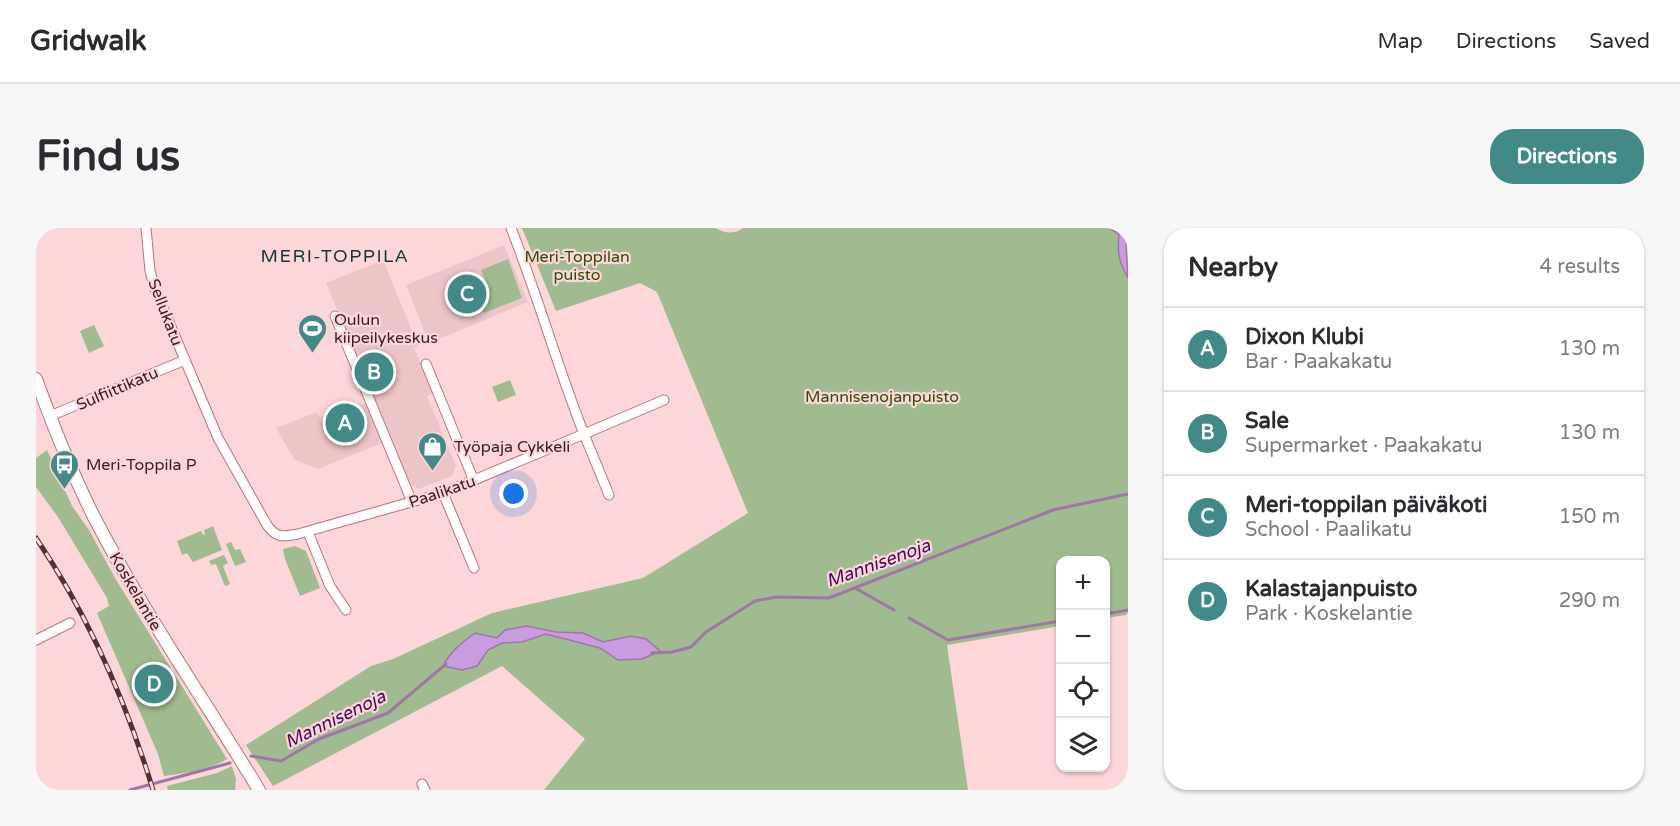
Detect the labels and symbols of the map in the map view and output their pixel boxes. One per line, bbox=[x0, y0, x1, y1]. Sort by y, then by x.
district label: MERI-TOPPILA bbox=[261, 245, 409, 267]
park label: Meri-Toppilan puisto bbox=[524, 247, 630, 285]
pin: C bbox=[448, 272, 486, 316]
street label: Sellukatu bbox=[143, 276, 187, 349]
place label: Oulun kiipeilykeskus bbox=[334, 310, 438, 348]
sports icon: Oulun kiipeilykeskus bbox=[297, 312, 329, 354]
pin: B bbox=[354, 350, 394, 394]
street label: Sulfiittikatu bbox=[73, 363, 161, 415]
park label: Mannisenojanpuisto bbox=[805, 387, 959, 407]
pin: A bbox=[326, 400, 364, 446]
shop icon: Työpaja Cykkeli bbox=[417, 430, 449, 472]
place label: Työpaja Cykkeli bbox=[454, 437, 570, 457]
bus stop icon: Meri-Toppila P bbox=[49, 448, 81, 490]
place label: Meri-Toppila P bbox=[86, 455, 197, 475]
street label: Paalikatu bbox=[406, 471, 478, 513]
your location bbox=[499, 479, 528, 508]
water label: Mannisenoja bbox=[823, 534, 934, 592]
street label: Koskelantie bbox=[105, 549, 166, 634]
pin: D bbox=[134, 662, 174, 706]
water label: Mannisenoja bbox=[281, 685, 390, 753]

